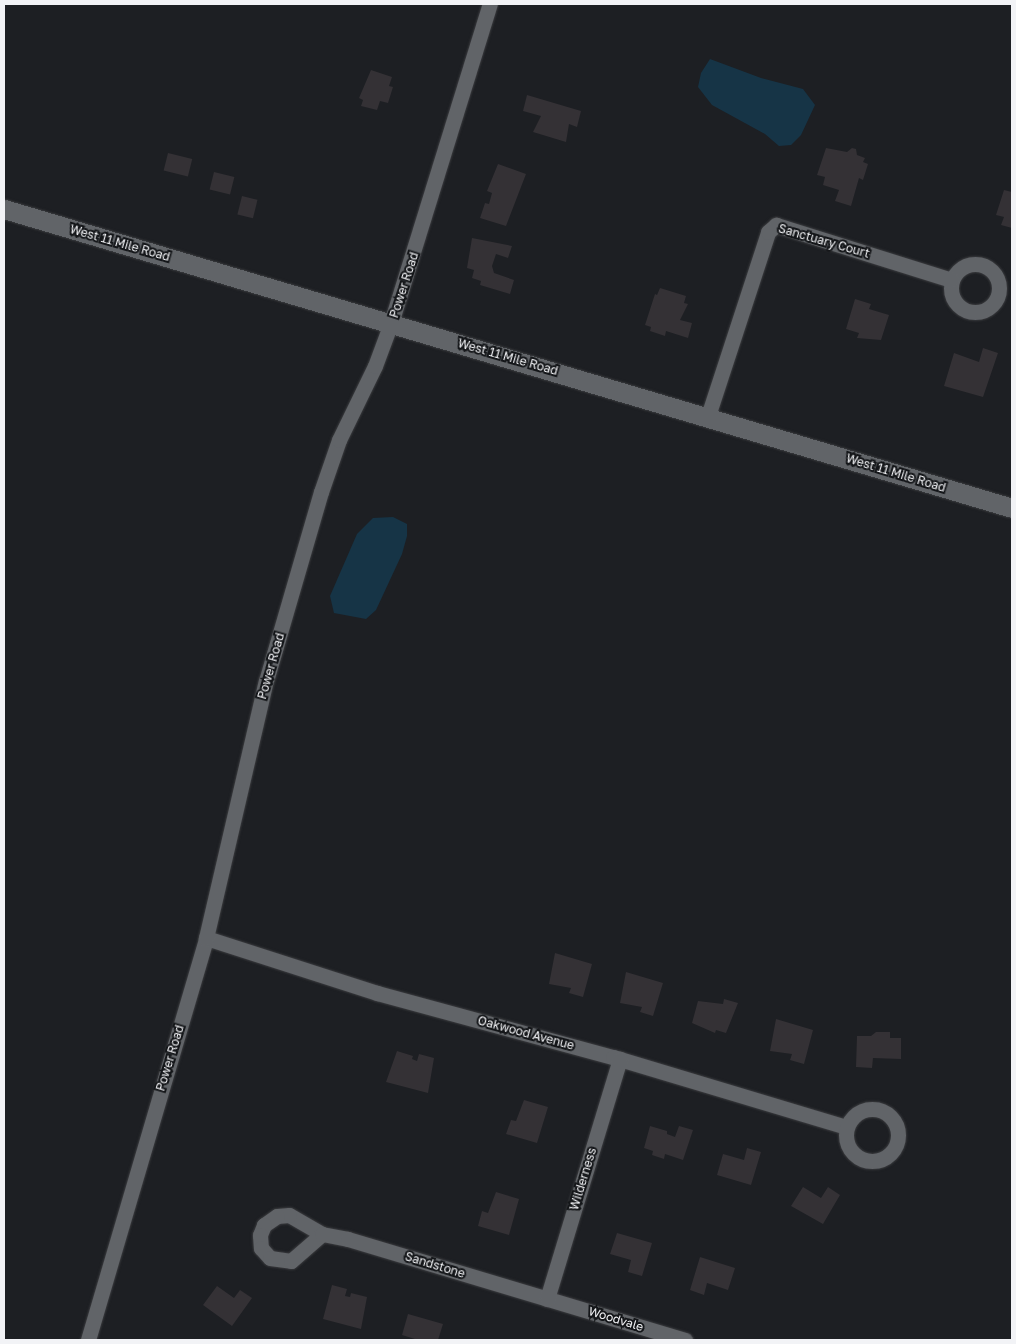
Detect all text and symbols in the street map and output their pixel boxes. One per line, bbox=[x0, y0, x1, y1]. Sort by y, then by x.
street label: Sanctuary Court bbox=[777, 221, 871, 261]
street label: West 11 Mile Road bbox=[68, 222, 172, 264]
street label: Power Road bbox=[387, 250, 421, 320]
street label: West 11 Mile Road bbox=[456, 336, 560, 378]
street label: West 11 Mile Road bbox=[844, 451, 948, 495]
street label: Power Road bbox=[255, 631, 287, 701]
street label: Oakwood Avenue bbox=[476, 1013, 576, 1053]
street label: Power Road bbox=[153, 1023, 187, 1093]
street label: Wilderness bbox=[567, 1146, 599, 1212]
street label: Sandstone bbox=[403, 1249, 467, 1281]
street label: Woodvale bbox=[587, 1304, 645, 1334]

